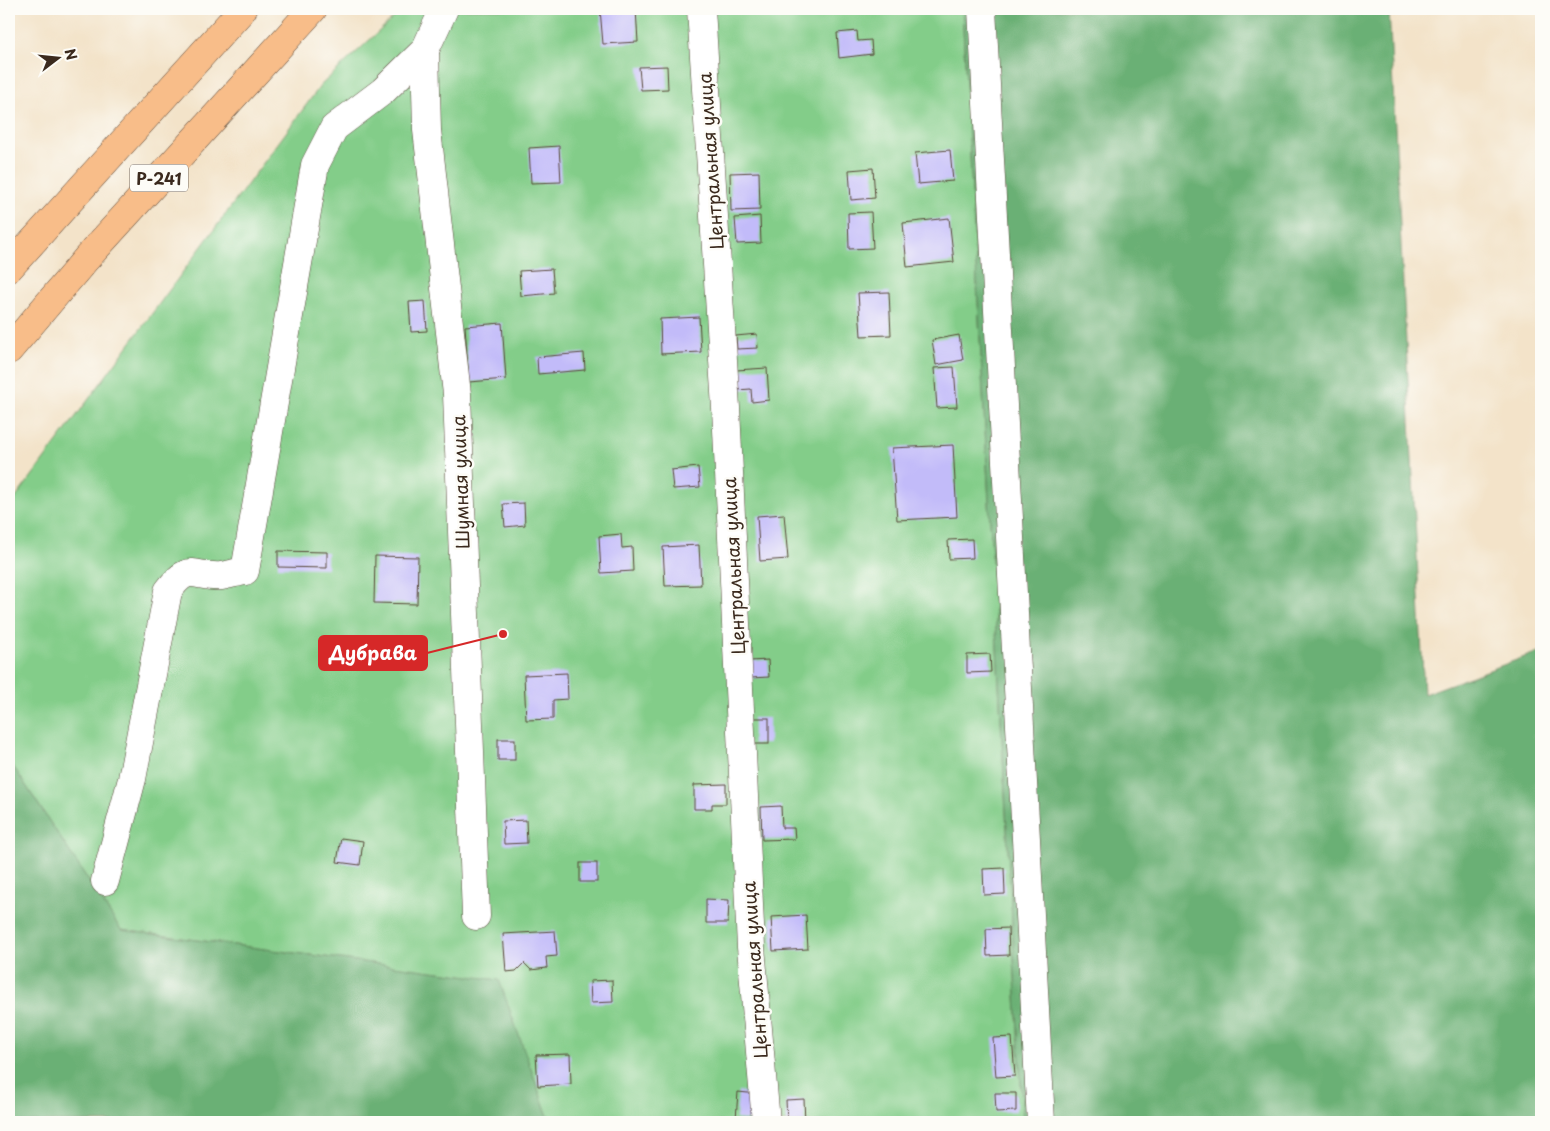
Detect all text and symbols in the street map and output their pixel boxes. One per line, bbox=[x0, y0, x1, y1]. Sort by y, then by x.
north arrow bbox=[32, 32, 82, 82]
text: N bbox=[59, 46, 83, 63]
street label: Центральная улица bbox=[690, 71, 730, 250]
road number: Р-241 bbox=[130, 164, 188, 192]
street label: Шумная улица bbox=[444, 414, 476, 549]
street label: Центральная улица bbox=[715, 476, 751, 655]
callout: Дубрава bbox=[319, 636, 427, 670]
text: Дубрава bbox=[328, 638, 417, 666]
street label: Центральная улица bbox=[734, 880, 774, 1059]

